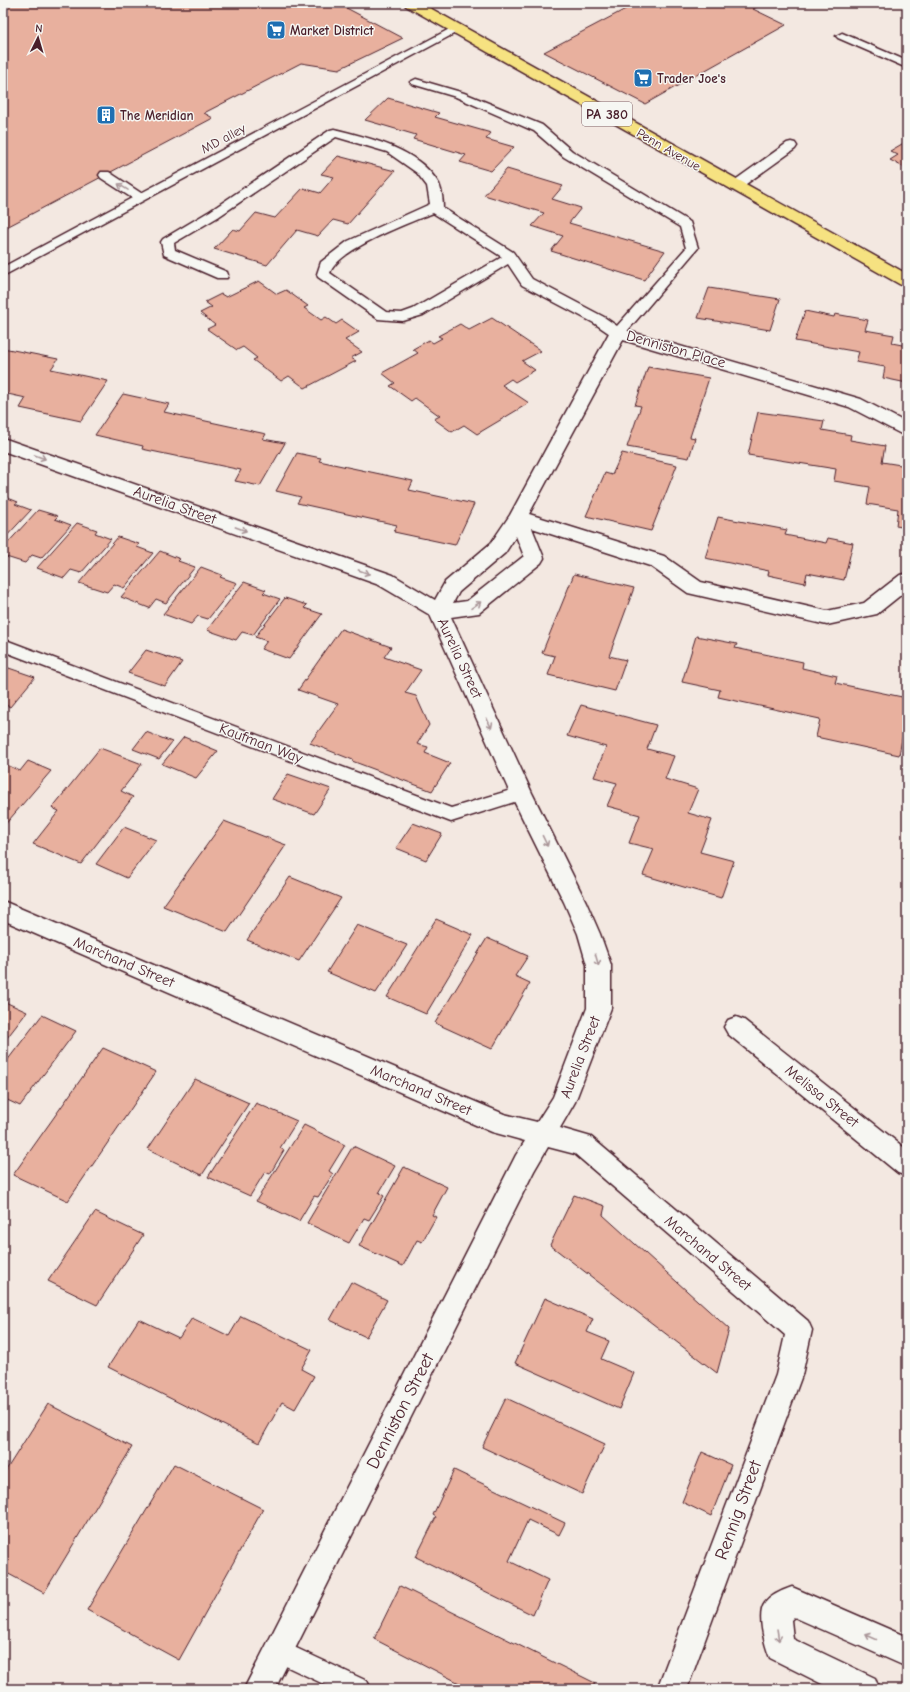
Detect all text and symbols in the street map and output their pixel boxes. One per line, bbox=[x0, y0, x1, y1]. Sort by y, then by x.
north arrow bbox=[18, 18, 58, 58]
supermarket icon: Market District bbox=[265, 19, 287, 41]
text: N bbox=[35, 22, 43, 35]
place label: Market District bbox=[290, 23, 374, 38]
supermarket icon: Trader Joe's bbox=[632, 67, 654, 89]
place label: Trader Joe's bbox=[657, 71, 726, 86]
road number: PA 380 bbox=[582, 102, 632, 126]
building icon: The Meridian bbox=[95, 104, 117, 126]
place label: The Meridian bbox=[120, 108, 194, 123]
street label: MD alley bbox=[198, 120, 248, 156]
street label: Penn Avenue bbox=[634, 125, 704, 174]
one-way arrow bbox=[117, 182, 129, 190]
street label: Denniston Place bbox=[624, 326, 728, 372]
one-way arrow bbox=[33, 454, 45, 462]
street label: Aurelia Street bbox=[131, 482, 219, 529]
one-way arrow bbox=[235, 525, 247, 533]
one-way arrow bbox=[357, 569, 370, 576]
one-way arrow bbox=[470, 600, 481, 609]
street label: Aurelia Street bbox=[434, 615, 487, 702]
one-way arrow bbox=[486, 717, 493, 729]
street label: Kaufman Way bbox=[217, 719, 306, 767]
one-way arrow bbox=[542, 834, 549, 846]
street label: Marchand Street bbox=[71, 933, 178, 992]
one-way arrow bbox=[594, 953, 601, 966]
street label: Aurelia Street bbox=[556, 1013, 604, 1101]
street label: Marchand Street bbox=[368, 1061, 475, 1120]
street label: Melissa Street bbox=[782, 1061, 863, 1132]
street label: Marchand Street bbox=[661, 1212, 756, 1295]
street label: Denniston Street bbox=[362, 1349, 439, 1473]
street label: Rennig Street bbox=[711, 1457, 766, 1563]
one-way arrow bbox=[774, 1628, 782, 1641]
one-way arrow bbox=[866, 1632, 878, 1640]

